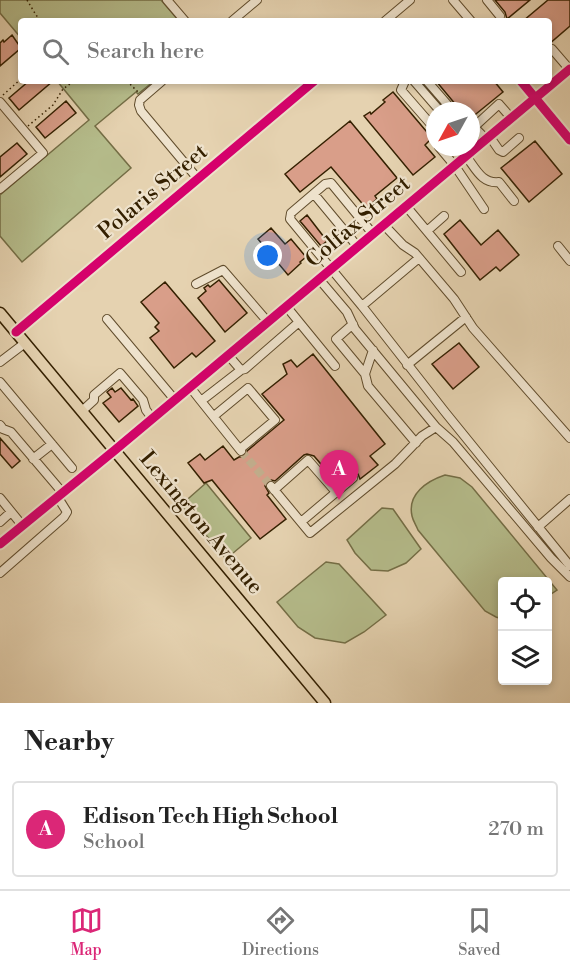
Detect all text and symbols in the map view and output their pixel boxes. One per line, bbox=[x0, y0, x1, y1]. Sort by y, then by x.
search box bbox=[18, 18, 552, 84]
icon: search bbox=[39, 35, 72, 68]
text: Search here bbox=[87, 38, 204, 65]
north arrow bbox=[426, 102, 480, 156]
street label: Polaris Street bbox=[93, 138, 213, 246]
street label: Colfax Street bbox=[300, 170, 416, 274]
your location bbox=[253, 241, 282, 270]
street label: Lexington Avenue bbox=[133, 446, 269, 600]
pin: A bbox=[320, 450, 358, 500]
map controls bbox=[498, 577, 552, 685]
button: locate bbox=[498, 577, 552, 631]
button: layers bbox=[498, 631, 552, 685]
text: Nearby bbox=[24, 726, 114, 758]
text: Edison Tech High School bbox=[83, 803, 338, 830]
text: A bbox=[38, 817, 53, 842]
text: 270 m bbox=[488, 817, 544, 842]
text: School bbox=[83, 830, 145, 855]
tab: Map bbox=[70, 904, 103, 960]
tab: Directions bbox=[242, 904, 319, 960]
tab: Saved bbox=[458, 904, 500, 960]

